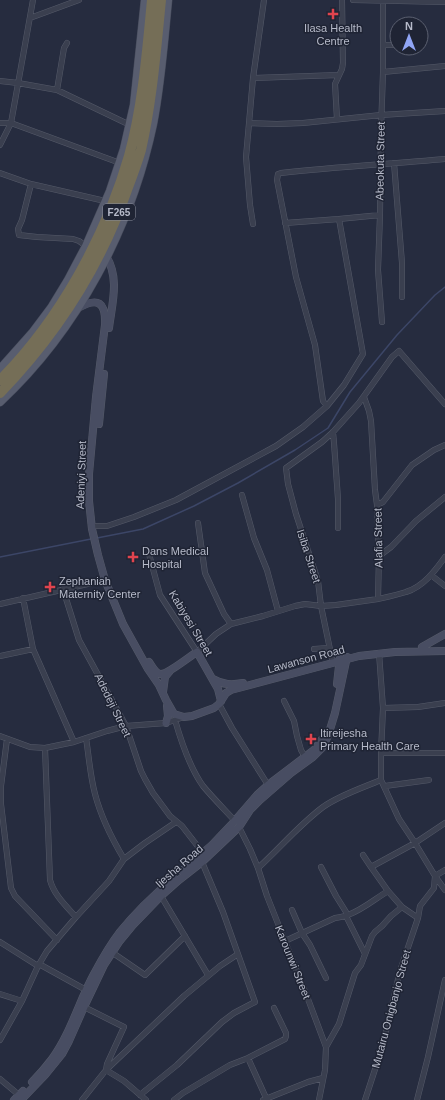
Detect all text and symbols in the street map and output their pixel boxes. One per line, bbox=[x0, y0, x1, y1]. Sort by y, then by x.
marker: Ilasa Health Centre bbox=[327, 8, 339, 20]
north arrow bbox=[389, 16, 429, 56]
text: N bbox=[405, 20, 413, 32]
place label: Ilasa Health Centre bbox=[304, 22, 362, 47]
street label: Abeokuta Street bbox=[373, 121, 387, 201]
road number: F265 bbox=[103, 204, 135, 220]
street label: Adeniyi Street bbox=[74, 441, 88, 509]
street label: Alafia Street bbox=[371, 508, 385, 568]
street label: Isiba Street bbox=[295, 528, 323, 584]
place label: Dans Medical Hospital bbox=[142, 545, 209, 570]
marker: Dans Medical Hospital bbox=[127, 551, 139, 563]
place label: Zephaniah Maternity Center bbox=[59, 575, 141, 600]
marker: Zephaniah Maternity Center bbox=[44, 581, 56, 593]
street label: Kabiyesi Street bbox=[167, 588, 215, 658]
street label: Lawanson Road bbox=[266, 643, 346, 675]
street label: Adedeji Street bbox=[92, 671, 134, 739]
place label: Itireijesha Primary Health Care bbox=[320, 727, 420, 752]
marker: Itireijesha Primary Health Care bbox=[305, 733, 317, 745]
street label: Ijesha Road bbox=[153, 842, 205, 890]
street label: Karounwi Street bbox=[273, 923, 313, 1001]
street label: Mutairu Onigbanjo Street bbox=[369, 948, 413, 1070]

